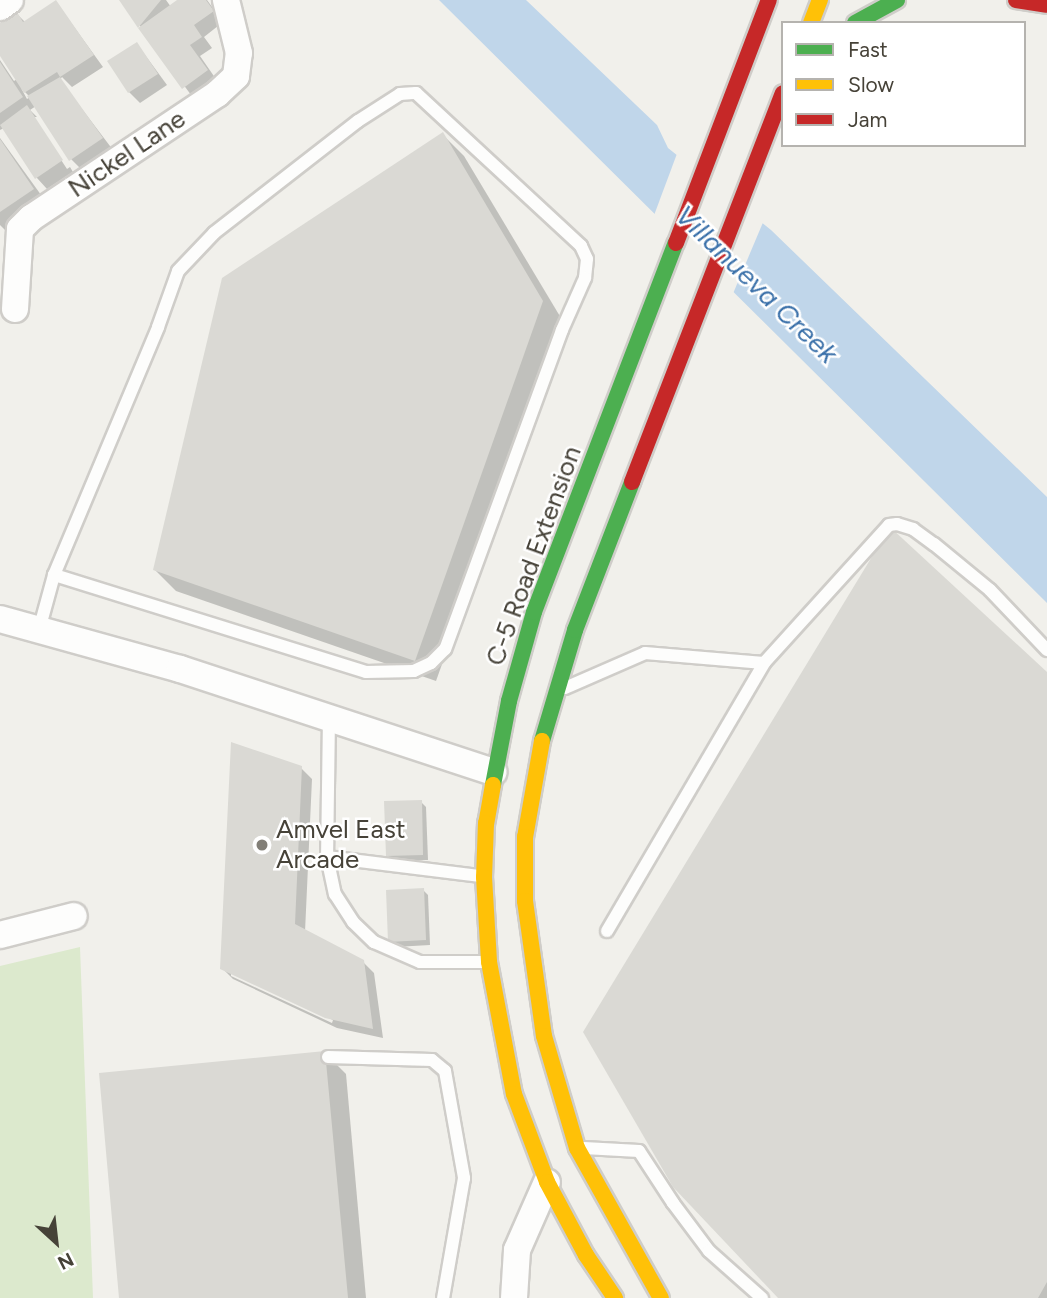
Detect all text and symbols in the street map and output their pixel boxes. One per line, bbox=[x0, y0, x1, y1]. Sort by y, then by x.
legend bbox=[781, 21, 1026, 147]
text: Fast bbox=[848, 37, 888, 62]
text: Slow bbox=[848, 72, 894, 97]
street label: Nickel Lane bbox=[63, 103, 191, 205]
text: Jam bbox=[848, 107, 887, 132]
water label: Villanueva Creek bbox=[669, 198, 845, 370]
street label: C-5 Road Extension bbox=[480, 442, 588, 670]
place label: Amvel East Arcade bbox=[276, 814, 406, 876]
marker: Amvel East Arcade bbox=[254, 837, 270, 853]
north arrow bbox=[21, 1207, 91, 1277]
text: N bbox=[54, 1248, 78, 1275]

